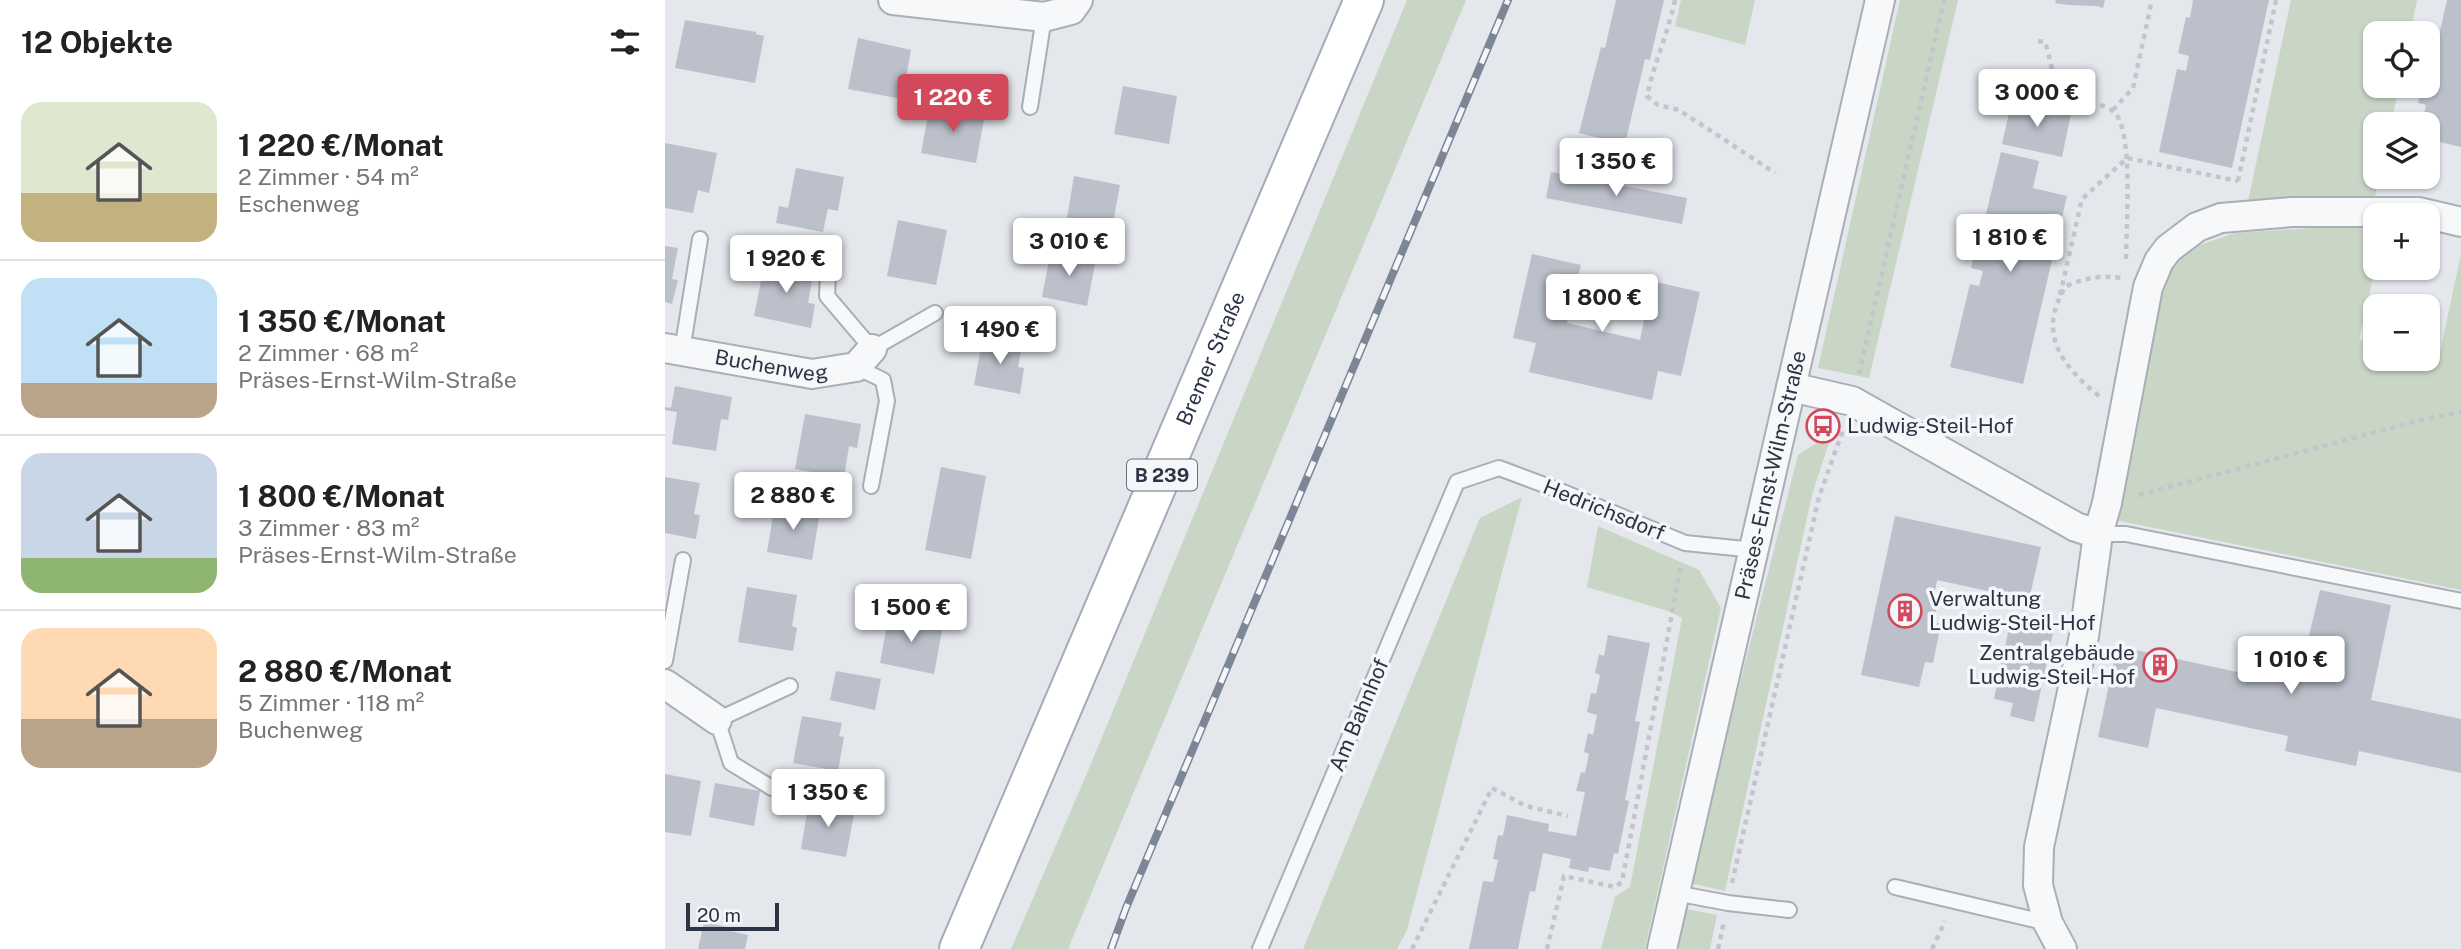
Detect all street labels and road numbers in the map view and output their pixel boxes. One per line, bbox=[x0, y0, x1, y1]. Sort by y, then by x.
street label: Bremer Straße bbox=[1171, 288, 1250, 429]
street label: Buchenweg bbox=[713, 344, 830, 386]
street label: Präses-Ernst-Wilm-Straße bbox=[1730, 348, 1811, 602]
road number: B 239 bbox=[1127, 460, 1197, 490]
street label: Hedrichsdorf bbox=[1540, 474, 1669, 545]
street label: Am Bahnhof bbox=[1324, 655, 1393, 775]

